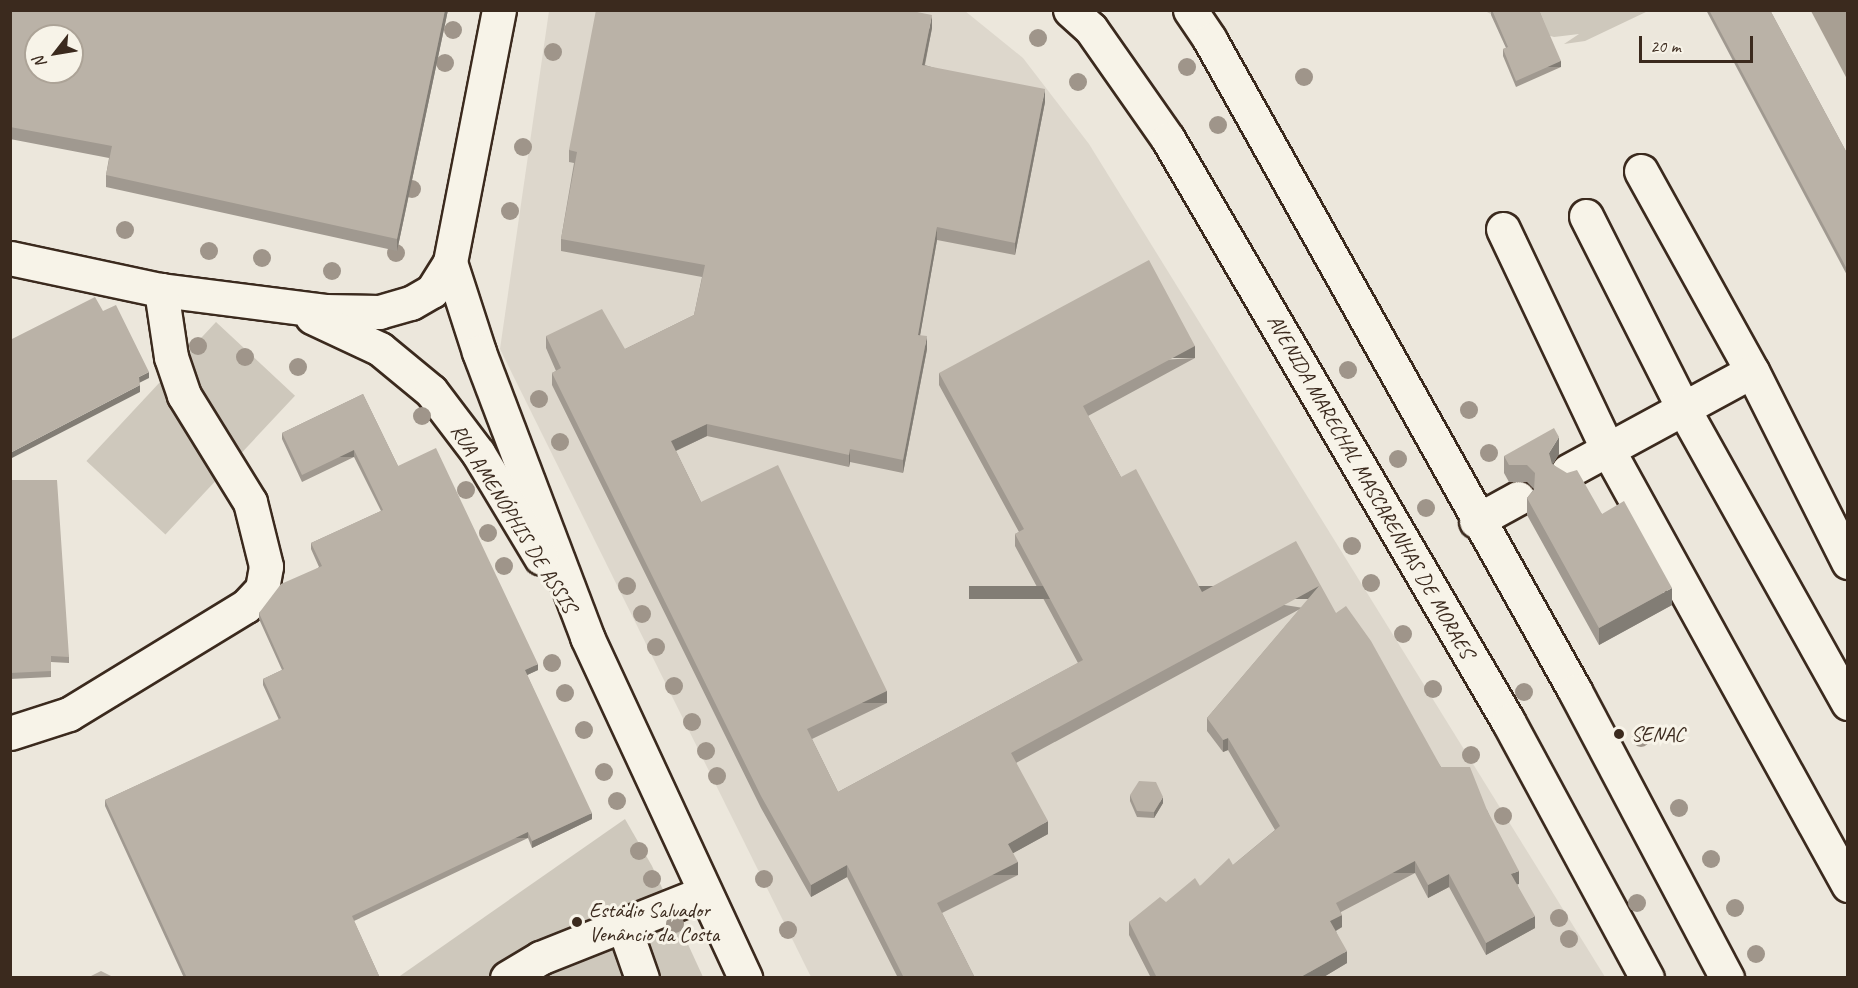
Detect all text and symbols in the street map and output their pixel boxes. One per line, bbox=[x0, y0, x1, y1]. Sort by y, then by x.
north arrow bbox=[24, 24, 84, 84]
scale bar bbox=[1642, 24, 1756, 62]
text: 20 m bbox=[1650, 35, 1681, 57]
text: N bbox=[29, 53, 51, 72]
street label: AVENIDA MARECHAL MASCARENHAS DE MORAES bbox=[1262, 309, 1480, 663]
street label: RUA AMENÓPHIS DE ASSIS bbox=[446, 419, 582, 617]
place label: SENAC bbox=[1631, 721, 1685, 747]
marker: SENAC bbox=[1612, 727, 1626, 741]
place label: Estádio Salvador Venâncio da Costa bbox=[589, 897, 720, 947]
marker: Estádio Salvador Venâncio da Costa bbox=[570, 915, 584, 929]

